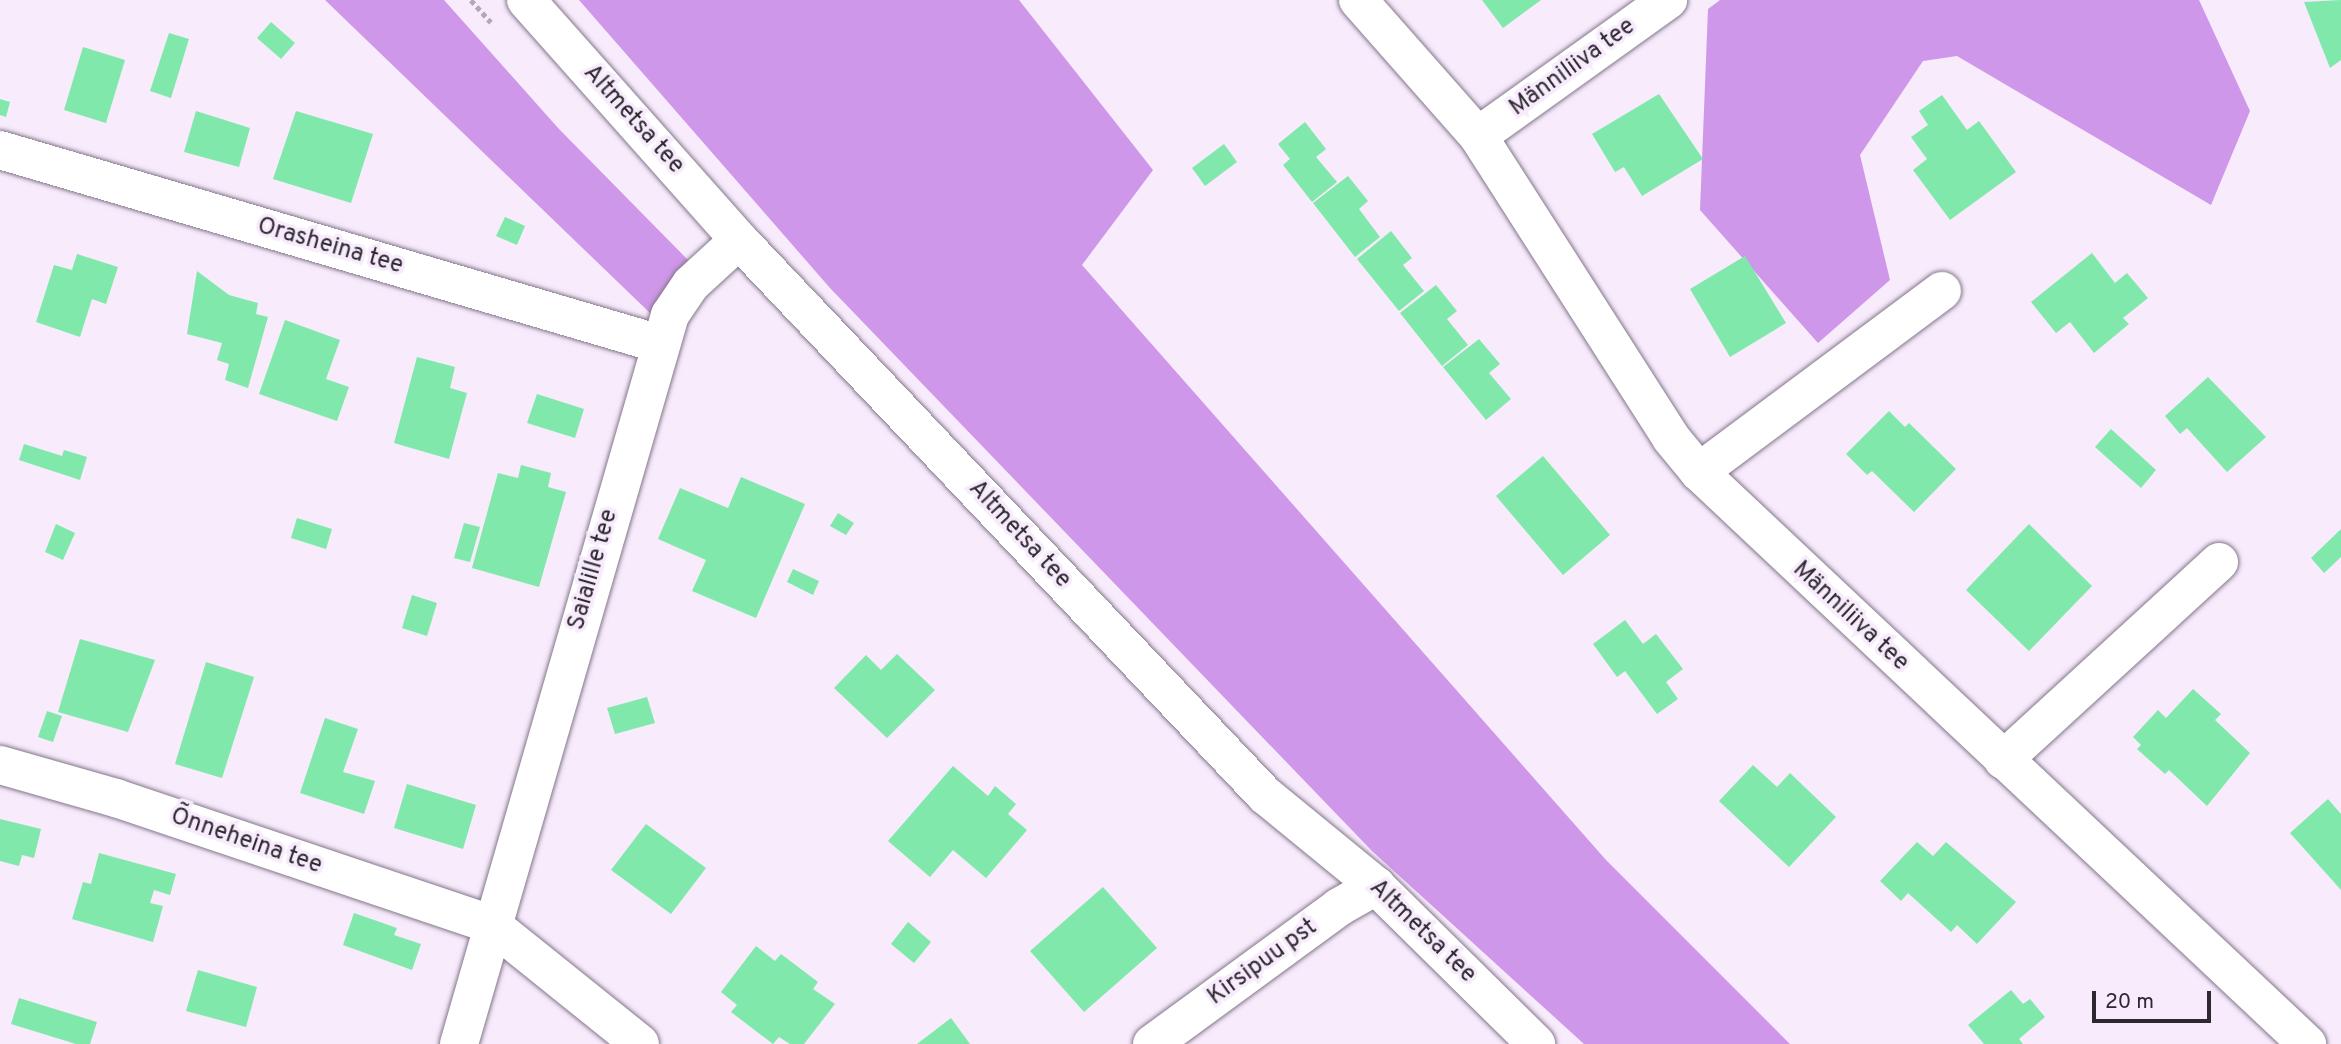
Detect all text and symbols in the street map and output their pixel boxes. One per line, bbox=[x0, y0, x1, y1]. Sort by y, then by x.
street label: Männiliiva tee bbox=[1505, 13, 1641, 123]
street label: Altmetsa tee bbox=[576, 59, 690, 181]
street label: Orasheina tee bbox=[254, 212, 406, 282]
street label: Altmetsa tee bbox=[962, 475, 1076, 595]
street label: Saialille tee bbox=[563, 506, 625, 634]
street label: Männiliiva tee bbox=[1786, 556, 1914, 678]
street label: Õnneheina tee bbox=[167, 803, 325, 881]
street label: Altmetsa tee bbox=[1363, 874, 1481, 990]
street label: Kirsipuu pst bbox=[1203, 914, 1323, 1012]
scale bar bbox=[2096, 978, 2215, 1022]
text: 20 m bbox=[2105, 989, 2154, 1016]

